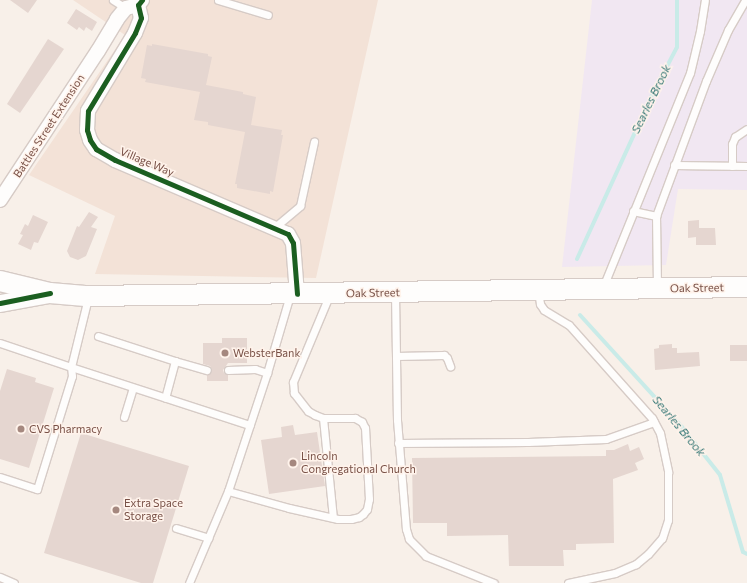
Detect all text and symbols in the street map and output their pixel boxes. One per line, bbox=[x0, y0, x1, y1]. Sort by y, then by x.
water label: Searles Brook bbox=[628, 62, 674, 136]
street label: Battles Street Extension bbox=[11, 72, 87, 180]
street label: Village Way bbox=[118, 145, 176, 179]
street label: Oak Street bbox=[670, 281, 724, 295]
street label: Oak Street bbox=[346, 286, 400, 300]
place label: WebsterBank bbox=[233, 346, 300, 360]
marker: WebsterBank bbox=[220, 348, 230, 358]
water label: Searles Brook bbox=[649, 393, 709, 459]
place label: CVS Pharmacy bbox=[29, 422, 102, 436]
marker: CVS Pharmacy bbox=[16, 424, 26, 434]
place label: Lincoln Congregational Church bbox=[301, 450, 416, 476]
marker: Lincoln Congregational Church bbox=[288, 458, 298, 468]
place label: Extra Space Storage bbox=[124, 497, 183, 523]
marker: Extra Space Storage bbox=[111, 505, 121, 515]

